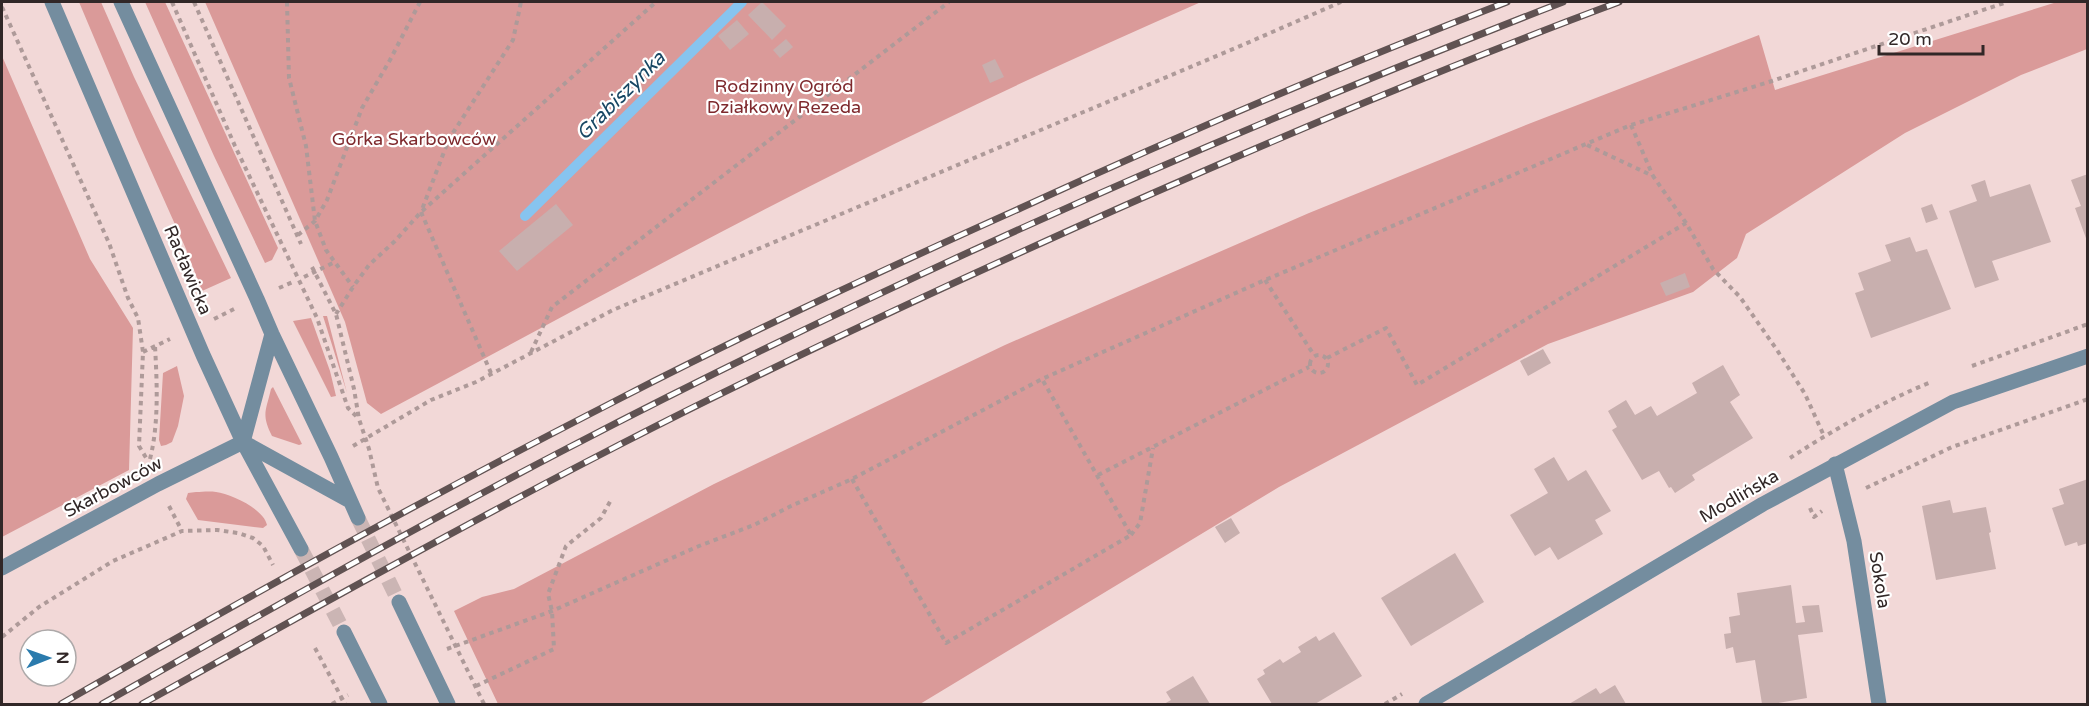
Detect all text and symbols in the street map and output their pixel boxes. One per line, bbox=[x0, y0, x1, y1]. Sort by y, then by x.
scale bar bbox=[1879, 18, 1982, 56]
text: 20 m bbox=[1888, 28, 1932, 50]
water label: Grabiszynka bbox=[571, 46, 671, 146]
park label: Rodzinny Ogród Działkowy Rezeda bbox=[707, 75, 861, 118]
park label: Górka Skarbowców bbox=[332, 128, 496, 150]
street label: Racławicka bbox=[159, 222, 217, 318]
street label: Skarbowców bbox=[60, 452, 166, 522]
street label: Modlińska bbox=[1696, 465, 1782, 527]
street label: Sokola bbox=[1865, 550, 1895, 610]
north arrow bbox=[18, 628, 78, 688]
text: N bbox=[52, 651, 72, 664]

